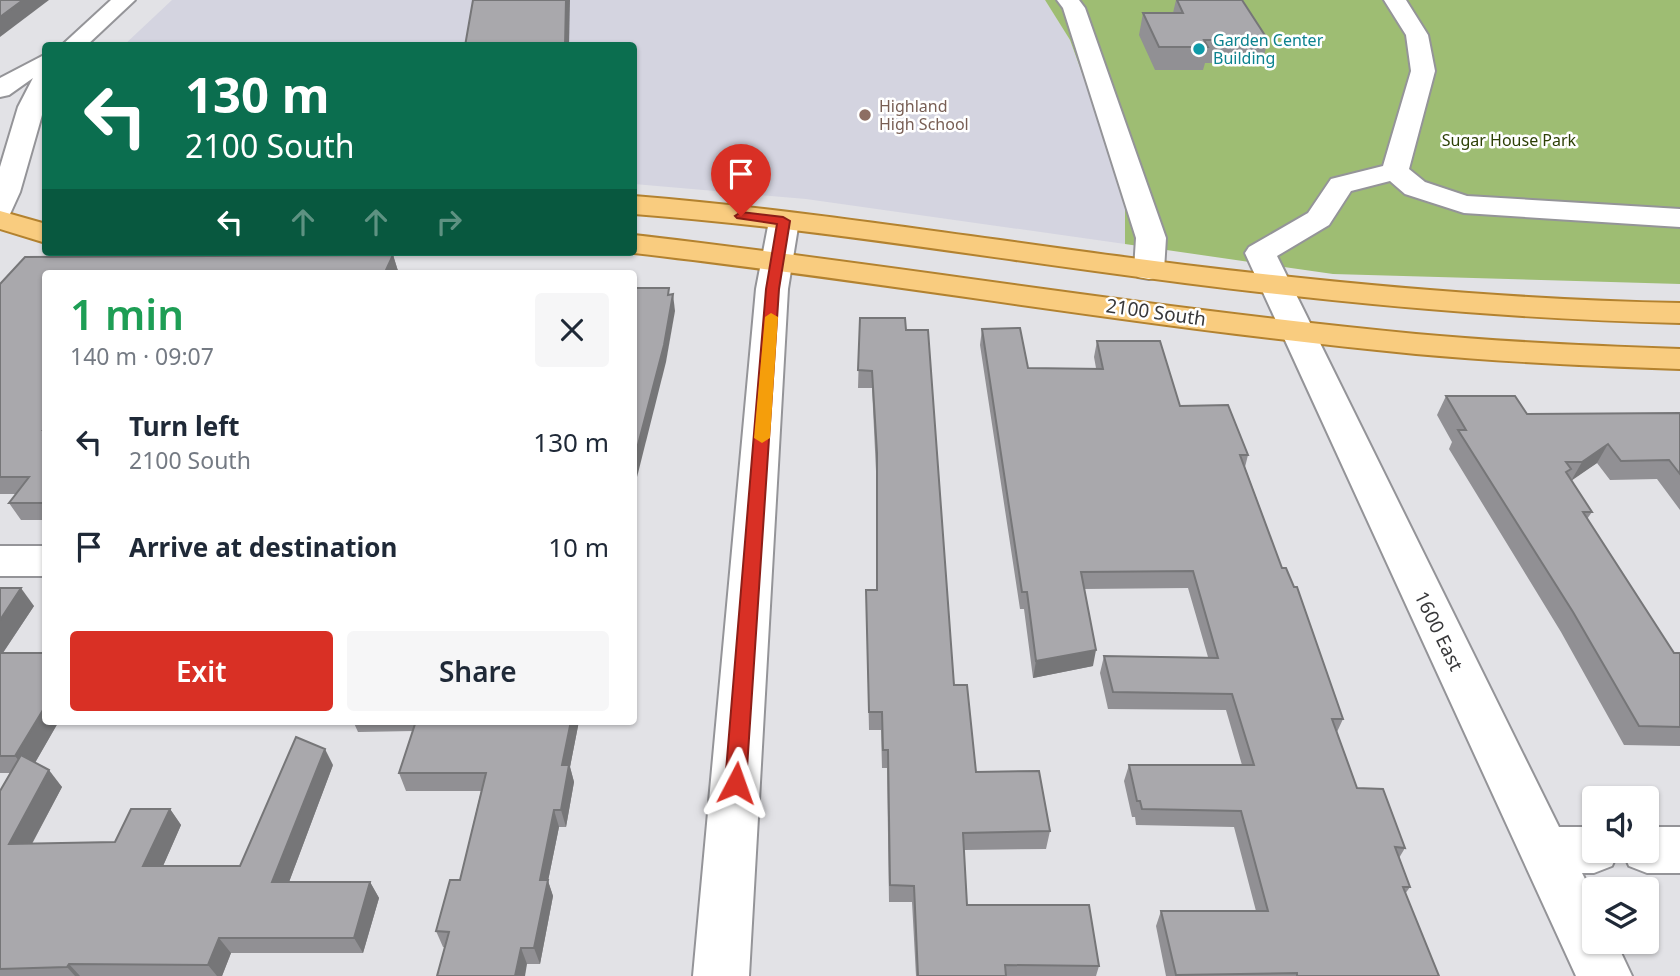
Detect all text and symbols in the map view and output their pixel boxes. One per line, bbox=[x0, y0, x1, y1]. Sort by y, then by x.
place label: Garden Center Building bbox=[1213, 29, 1324, 69]
marker: Garden Center Building bbox=[1191, 41, 1207, 57]
text: 130 m bbox=[185, 61, 330, 127]
icon: left bbox=[70, 70, 161, 161]
place label: Highland High School bbox=[879, 95, 969, 135]
marker: Highland High School bbox=[857, 107, 873, 123]
text: 2100 South bbox=[185, 124, 355, 167]
park label: Sugar House Park bbox=[1442, 129, 1577, 151]
pin bbox=[711, 144, 771, 216]
icon: arrive bbox=[722, 155, 760, 193]
icon: left bbox=[211, 203, 249, 241]
icon: ahead bbox=[284, 203, 322, 241]
icon: ahead bbox=[357, 203, 395, 241]
icon: right bbox=[430, 203, 468, 241]
text: 1 min bbox=[70, 285, 184, 342]
street label: 2100 South bbox=[1104, 292, 1208, 332]
button: close bbox=[535, 293, 609, 367]
text: 140 m · 09:07 bbox=[70, 340, 214, 372]
text: Turn left bbox=[129, 408, 240, 444]
icon: left bbox=[70, 423, 108, 461]
text: 130 m bbox=[533, 424, 609, 460]
text: 2100 South bbox=[129, 444, 251, 476]
icon: arrive bbox=[70, 528, 108, 566]
text: Arrive at destination bbox=[129, 529, 398, 565]
text: 10 m bbox=[548, 529, 609, 565]
street label: 1600 East bbox=[1409, 587, 1470, 675]
button: Exit bbox=[70, 631, 333, 711]
button: Share bbox=[347, 631, 609, 711]
position arrow bbox=[699, 746, 773, 820]
map controls bbox=[1582, 786, 1659, 954]
button: sound bbox=[1582, 786, 1659, 863]
button: layers bbox=[1582, 877, 1659, 954]

